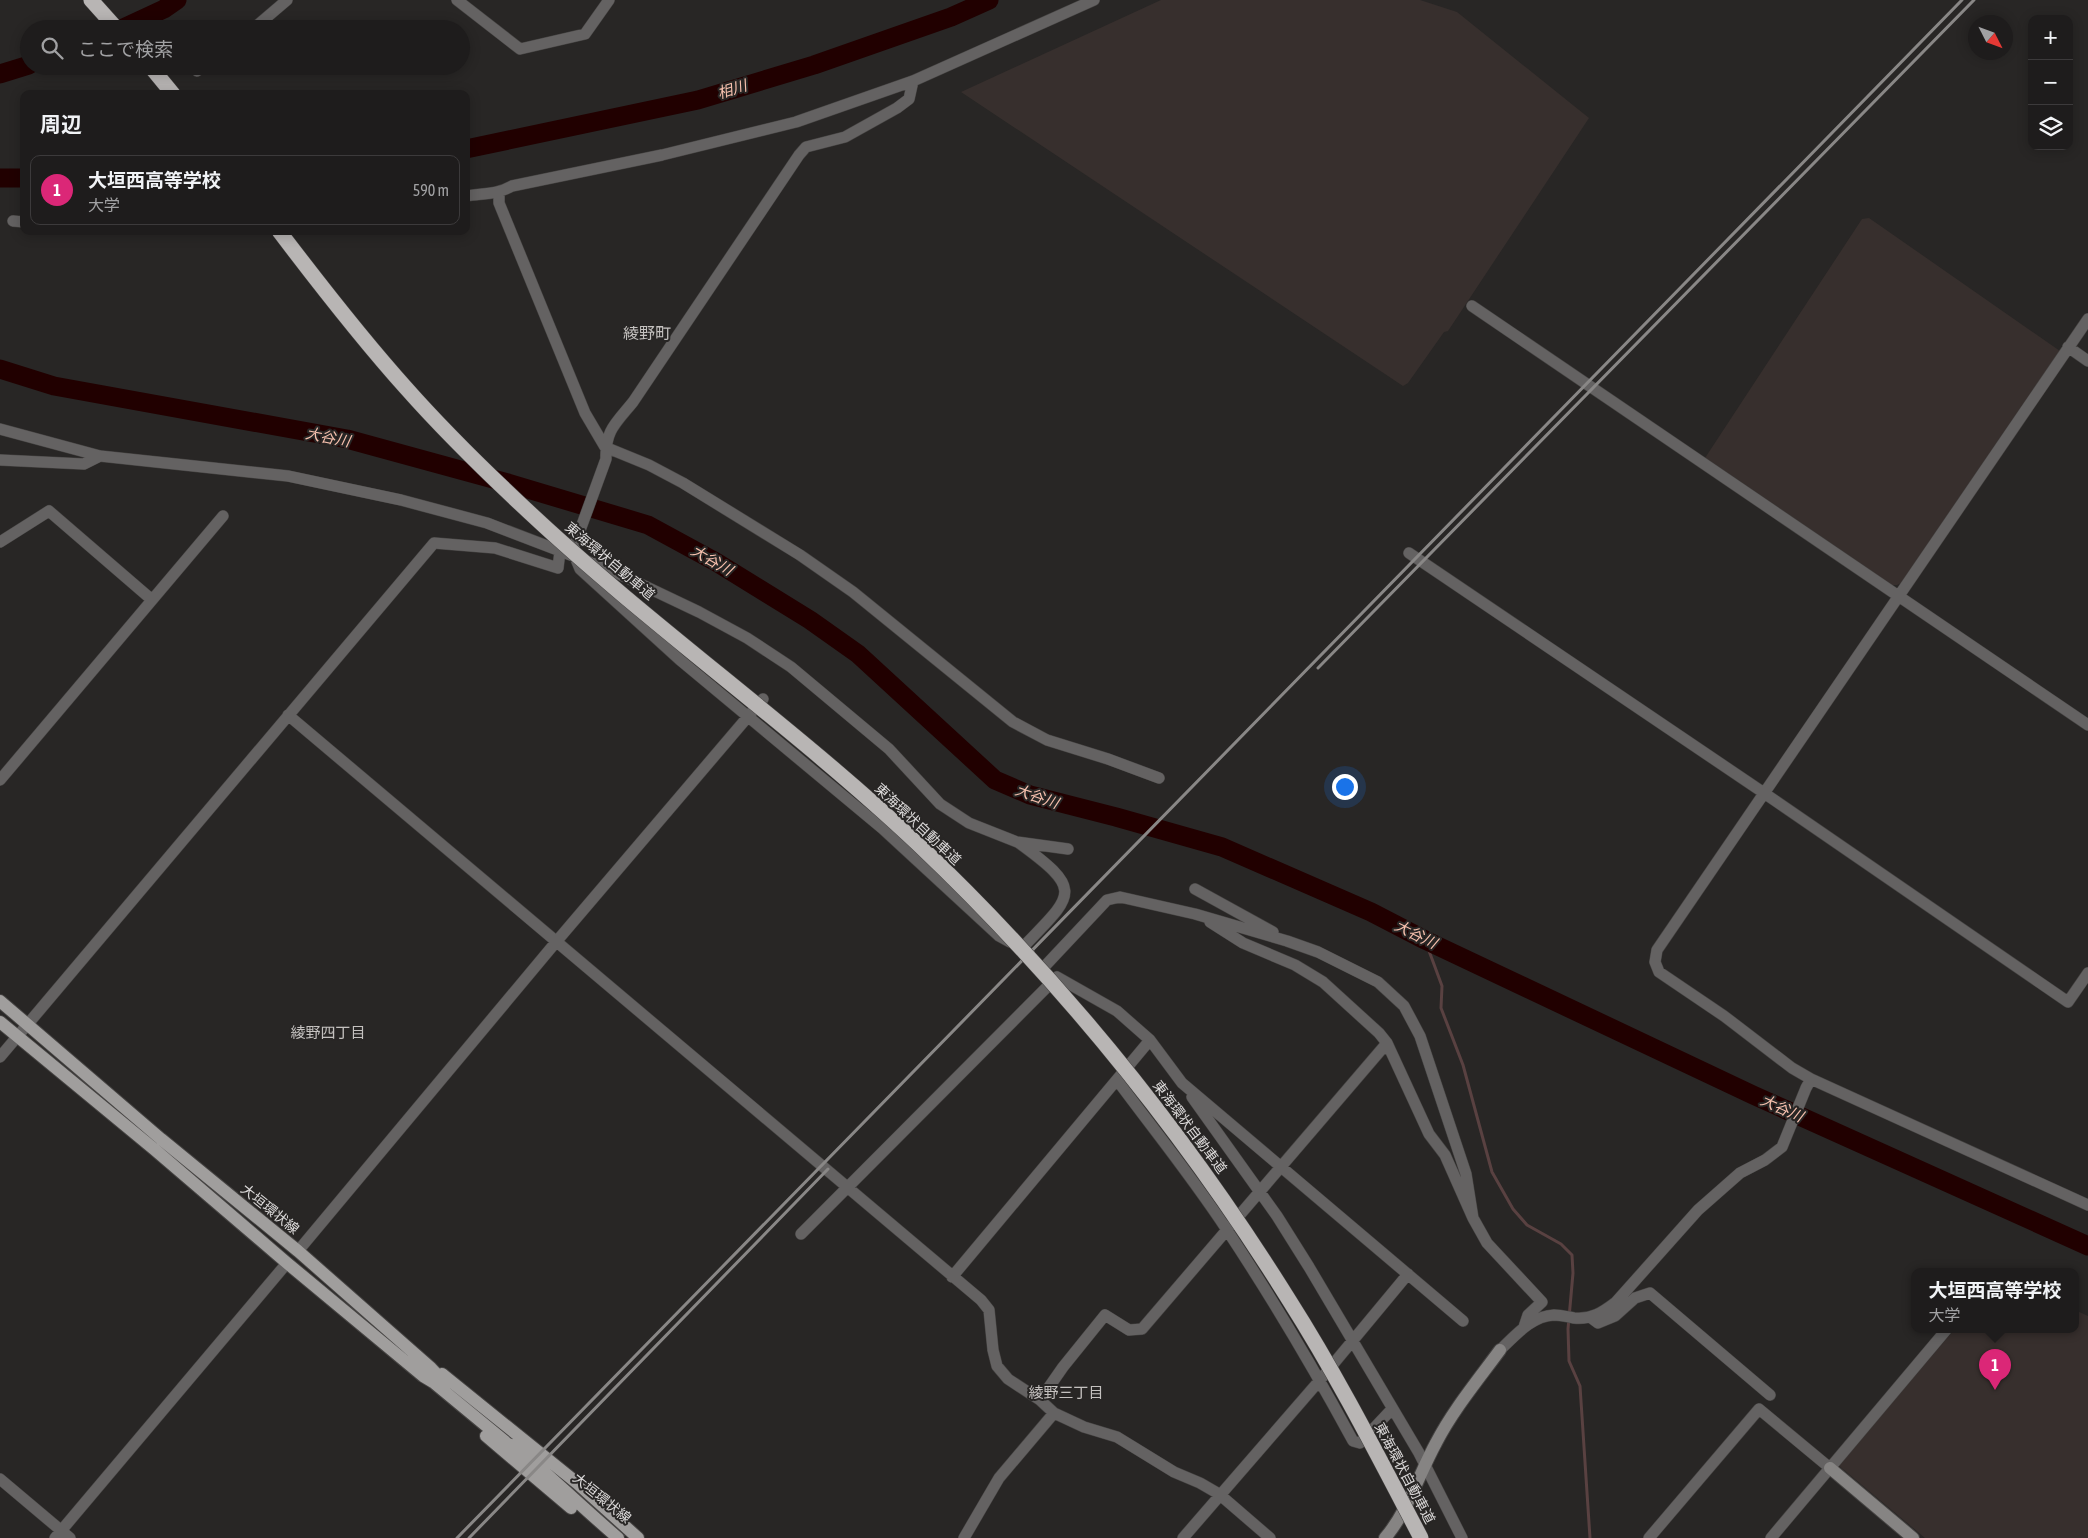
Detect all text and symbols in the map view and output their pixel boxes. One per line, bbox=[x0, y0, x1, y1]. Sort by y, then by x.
north arrow bbox=[1968, 15, 2013, 60]
map controls bbox=[2028, 15, 2073, 150]
button: + bbox=[2028, 15, 2073, 60]
search box bbox=[20, 20, 470, 75]
icon: search bbox=[38, 34, 66, 62]
text: ここで検索 bbox=[78, 38, 173, 60]
button: − bbox=[2028, 60, 2073, 105]
water label: 相川 bbox=[715, 76, 751, 102]
button: layers bbox=[2028, 105, 2073, 150]
text: 周辺 bbox=[40, 112, 82, 136]
text: 大垣西高等学校 bbox=[88, 169, 221, 191]
text: 1 bbox=[53, 181, 61, 199]
text: 590 m bbox=[413, 181, 449, 199]
text: 大学 bbox=[88, 196, 120, 214]
district label: 綾野町 bbox=[623, 324, 671, 342]
water label: 大谷川 bbox=[304, 424, 354, 450]
street label: 東海環状自動車道 bbox=[562, 519, 658, 603]
water label: 大谷川 bbox=[688, 541, 737, 580]
your location bbox=[1332, 774, 1358, 800]
street label: 東海環状自動車道 bbox=[872, 780, 964, 868]
water label: 大谷川 bbox=[1013, 781, 1063, 812]
water label: 大谷川 bbox=[1392, 916, 1442, 952]
district label: 綾野四丁目 bbox=[290, 1024, 366, 1041]
street label: 東海環状自動車道 bbox=[1150, 1077, 1230, 1177]
water label: 大谷川 bbox=[1758, 1091, 1808, 1126]
street label: 大垣環状線 bbox=[238, 1181, 302, 1237]
popup bbox=[1911, 1268, 2079, 1333]
text: 大垣西高等学校 bbox=[1928, 1279, 2062, 1301]
text: 大学 bbox=[1928, 1306, 1961, 1324]
pin: 1 bbox=[1979, 1349, 2011, 1390]
district label: 綾野三丁目 bbox=[1028, 1384, 1104, 1401]
street label: 東海環状自動車道 bbox=[1372, 1420, 1438, 1526]
street label: 大垣環状線 bbox=[570, 1470, 634, 1526]

